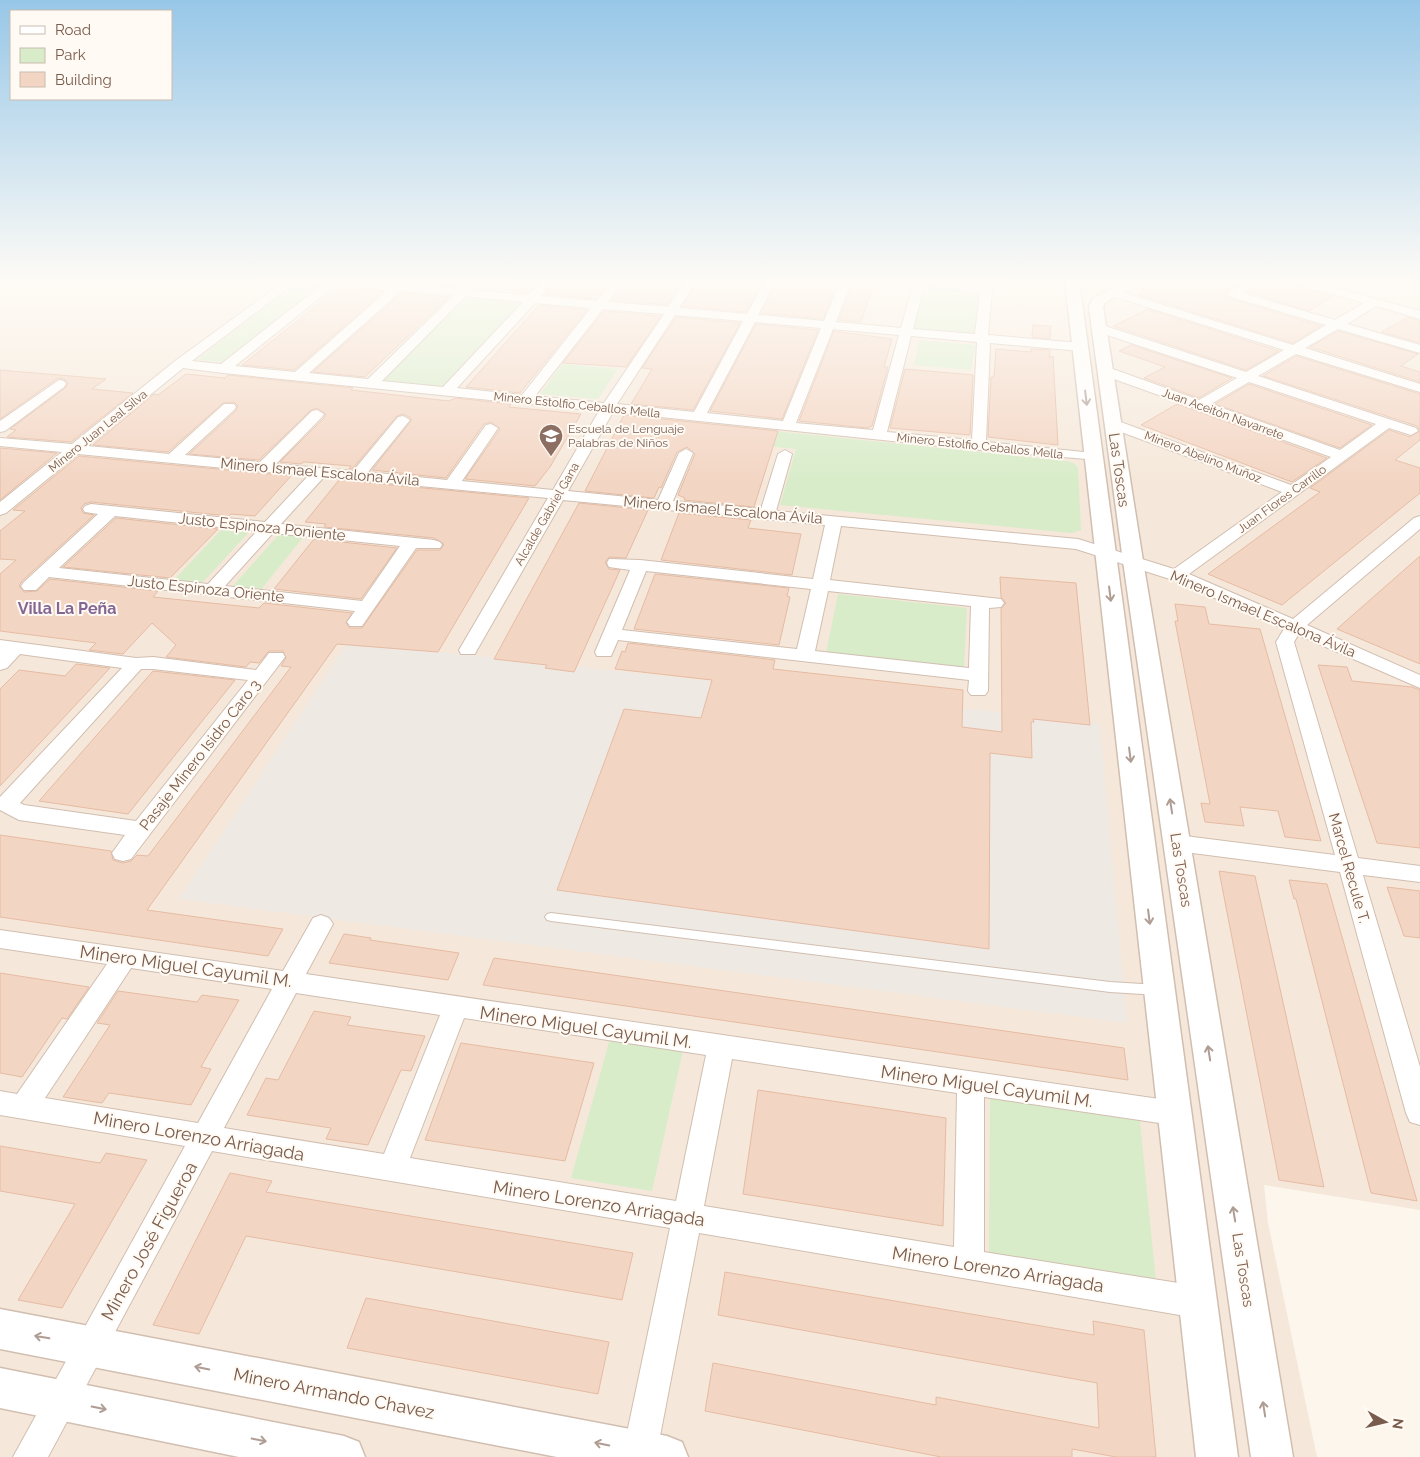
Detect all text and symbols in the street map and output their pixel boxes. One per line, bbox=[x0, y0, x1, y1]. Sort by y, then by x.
legend bbox=[10, 10, 172, 100]
text: Road bbox=[55, 21, 91, 39]
text: Park bbox=[55, 46, 86, 64]
text: Building bbox=[55, 71, 112, 89]
street label: Juan Aceitón Navarrete bbox=[1160, 385, 1286, 443]
street label: Minero Juan Leal Silva bbox=[46, 387, 150, 475]
street label: Minero Estolfio Ceballos Mella bbox=[493, 389, 661, 421]
one-way arrow bbox=[1081, 390, 1091, 406]
place label: Escuela de Lenguaje Palabras de Niños bbox=[568, 422, 684, 450]
school or university icon: Escuela de Lenguaje Palabras de Niños bbox=[538, 423, 564, 457]
street label: Minero Abelino Muñoz bbox=[1143, 428, 1264, 486]
street label: Minero Estolfio Ceballos Mella bbox=[896, 430, 1064, 462]
street label: Las Toscas bbox=[1105, 432, 1133, 508]
street label: Minero Ismael Escalona Ávila bbox=[220, 454, 420, 490]
street label: Alcalde Gabriel Gana bbox=[512, 460, 582, 568]
street label: Juan Flores Carrillo bbox=[1235, 462, 1329, 536]
street label: Minero Ismael Escalona Ávila bbox=[623, 492, 823, 528]
street label: Justo Espinoza Poniente bbox=[178, 509, 347, 545]
street label: Minero Ismael Escalona Ávila bbox=[1167, 567, 1359, 661]
street label: Justo Espinoza Oriente bbox=[127, 572, 286, 606]
one-way arrow bbox=[1105, 586, 1115, 602]
district label: Villa La Peña bbox=[18, 599, 116, 618]
street label: Pasaje Minero Isidro Caro 3 bbox=[136, 676, 264, 834]
one-way arrow bbox=[1125, 747, 1135, 763]
one-way arrow bbox=[1166, 798, 1176, 814]
street label: Marcel Recule T. bbox=[1325, 811, 1373, 925]
street label: Las Toscas bbox=[1166, 832, 1196, 908]
one-way arrow bbox=[1144, 908, 1154, 924]
street label: Minero Miguel Cayumil M. bbox=[79, 941, 293, 991]
street label: Minero Miguel Cayumil M. bbox=[479, 1002, 693, 1052]
one-way arrow bbox=[1204, 1045, 1214, 1061]
street label: Minero Miguel Cayumil M. bbox=[880, 1061, 1094, 1111]
street label: Minero Lorenzo Arriagada bbox=[92, 1107, 306, 1165]
street label: Minero José Figueroa bbox=[97, 1158, 201, 1324]
street label: Minero Lorenzo Arriagada bbox=[492, 1176, 706, 1230]
one-way arrow bbox=[1228, 1206, 1238, 1222]
street label: Las Toscas bbox=[1228, 1232, 1258, 1308]
street label: Minero Lorenzo Arriagada bbox=[891, 1242, 1105, 1296]
one-way arrow bbox=[35, 1332, 51, 1342]
one-way arrow bbox=[194, 1362, 210, 1372]
street label: Minero Armando Chavez bbox=[232, 1363, 436, 1423]
north arrow bbox=[1360, 1397, 1410, 1447]
one-way arrow bbox=[1259, 1401, 1269, 1417]
one-way arrow bbox=[91, 1404, 107, 1413]
text: N bbox=[1389, 1417, 1407, 1430]
one-way arrow bbox=[250, 1436, 266, 1445]
one-way arrow bbox=[594, 1439, 610, 1449]

